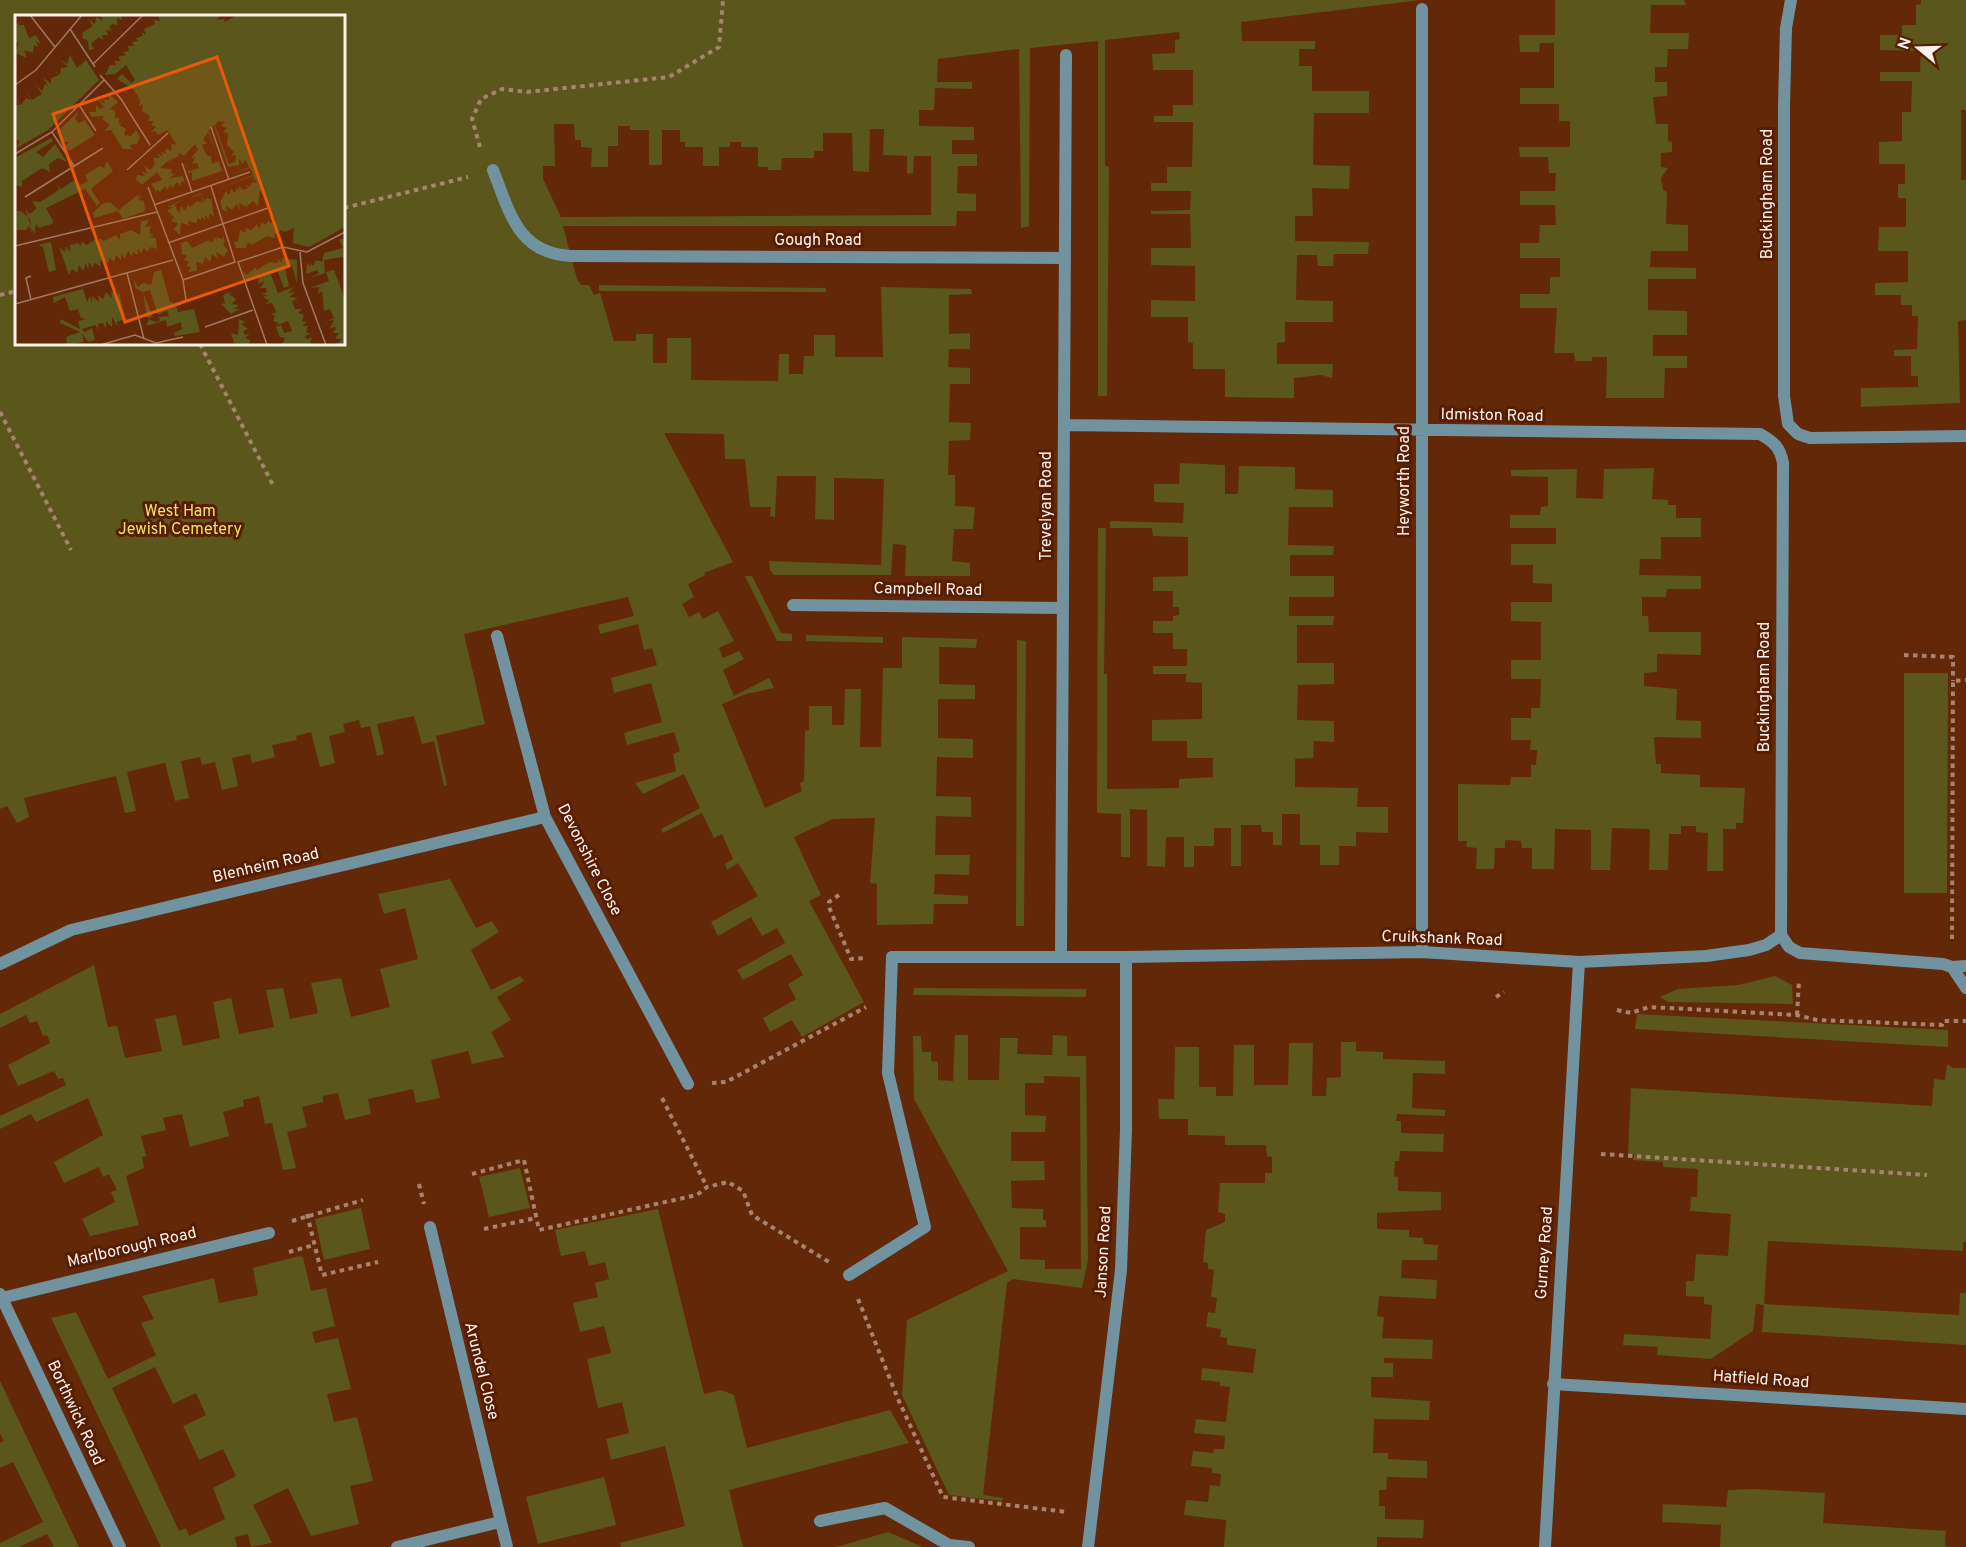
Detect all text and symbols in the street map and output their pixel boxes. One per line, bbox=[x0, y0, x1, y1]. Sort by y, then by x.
inset map bbox=[15, 15, 345, 345]
north arrow bbox=[1888, 18, 1948, 78]
text: N bbox=[1894, 35, 1917, 52]
street label: Buckingham Road bbox=[1758, 129, 1778, 259]
street label: Gough Road bbox=[774, 231, 862, 251]
street label: Idmiston Road bbox=[1440, 405, 1544, 427]
street label: Heyworth Road bbox=[1395, 426, 1415, 536]
street label: Trevelyan Road bbox=[1037, 451, 1057, 561]
park label: West Ham Jewish Cemetery bbox=[118, 502, 242, 540]
street label: Campbell Road bbox=[873, 579, 983, 601]
street label: Buckingham Road bbox=[1755, 622, 1775, 752]
street label: Devonshire Close bbox=[552, 801, 626, 919]
street label: Blenheim Road bbox=[211, 844, 321, 888]
street label: Cruikshank Road bbox=[1381, 927, 1503, 951]
street label: Janson Road bbox=[1092, 1205, 1116, 1299]
street label: Gurney Road bbox=[1532, 1206, 1558, 1300]
street label: Marlborough Road bbox=[65, 1223, 199, 1273]
street label: Arundel Close bbox=[459, 1320, 503, 1422]
street label: Borthwick Road bbox=[42, 1357, 108, 1469]
street label: Hatfield Road bbox=[1712, 1367, 1810, 1393]

